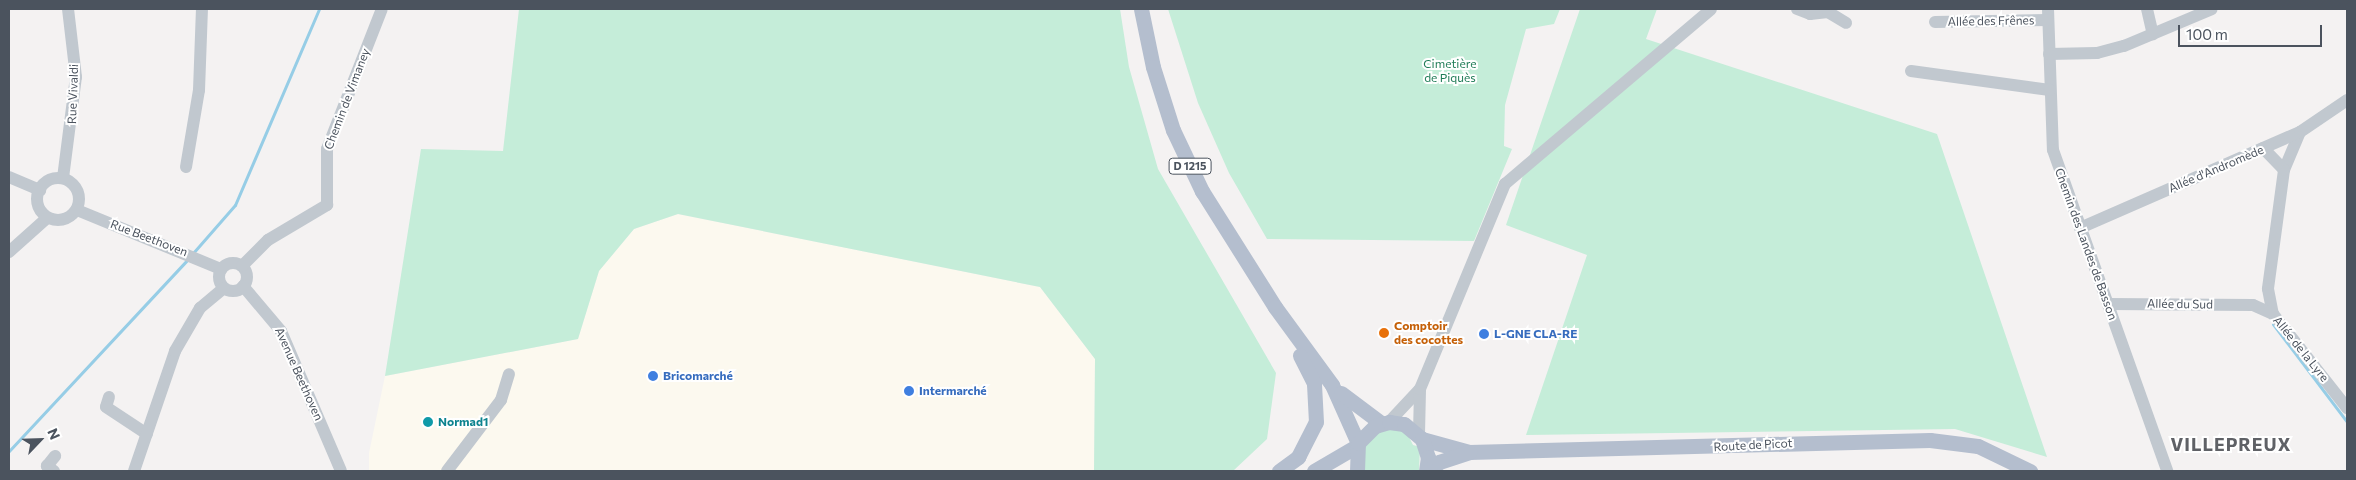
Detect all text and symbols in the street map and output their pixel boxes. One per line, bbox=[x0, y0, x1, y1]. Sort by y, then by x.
street label: Allée des Frênes bbox=[1948, 13, 2034, 29]
scale bar bbox=[2181, 15, 2325, 47]
text: 100 m bbox=[2186, 25, 2228, 43]
street label: Chemin de Vimaney bbox=[321, 46, 373, 152]
park label: Cimetière de Piquès bbox=[1423, 57, 1477, 85]
street label: Rue Vivaldi bbox=[65, 64, 81, 124]
street label: Allée d'Andromède bbox=[2166, 142, 2266, 196]
road number: D 1215 bbox=[1168, 158, 1212, 175]
street label: Chemin des Landes de Basson bbox=[2052, 166, 2120, 322]
street label: Rue Beethoven bbox=[108, 217, 190, 259]
street label: Allée du Sud bbox=[2147, 296, 2213, 312]
street label: Allée de la Lyre bbox=[2270, 313, 2332, 385]
place label: Comptoir des cocottes bbox=[1394, 319, 1463, 347]
street label: Avenue Beethoven bbox=[272, 325, 326, 423]
marker: Comptoir des cocottes bbox=[1378, 327, 1390, 339]
place label: L-GNE CLA-RE bbox=[1494, 327, 1577, 341]
marker: L-GNE CLA-RE bbox=[1478, 328, 1490, 340]
place label: Bricomarché bbox=[663, 369, 733, 383]
marker: Bricomarché bbox=[647, 370, 659, 382]
place label: Intermarché bbox=[919, 384, 987, 398]
marker: Intermarché bbox=[903, 385, 915, 397]
north arrow bbox=[15, 415, 65, 465]
place label: Normad1 bbox=[438, 415, 488, 429]
marker: Normad1 bbox=[422, 416, 434, 428]
text: N bbox=[44, 425, 64, 442]
district label: VILLEPREUX bbox=[2169, 433, 2293, 455]
street label: Route de Picot bbox=[1713, 436, 1793, 454]

